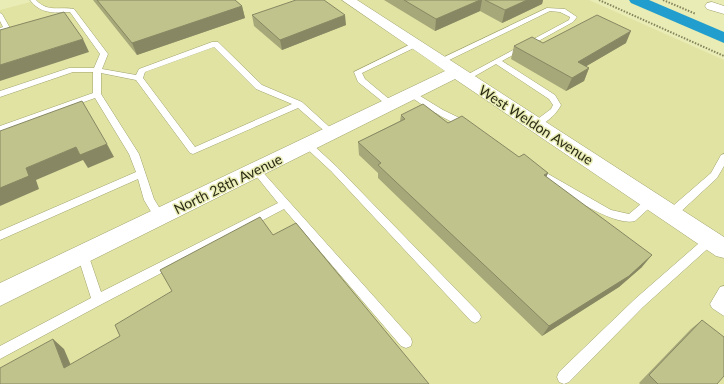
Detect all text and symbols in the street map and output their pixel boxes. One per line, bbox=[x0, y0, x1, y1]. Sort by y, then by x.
street label: West Weldon Avenue bbox=[476, 81, 597, 168]
street label: North 28th Avenue bbox=[171, 150, 285, 217]

